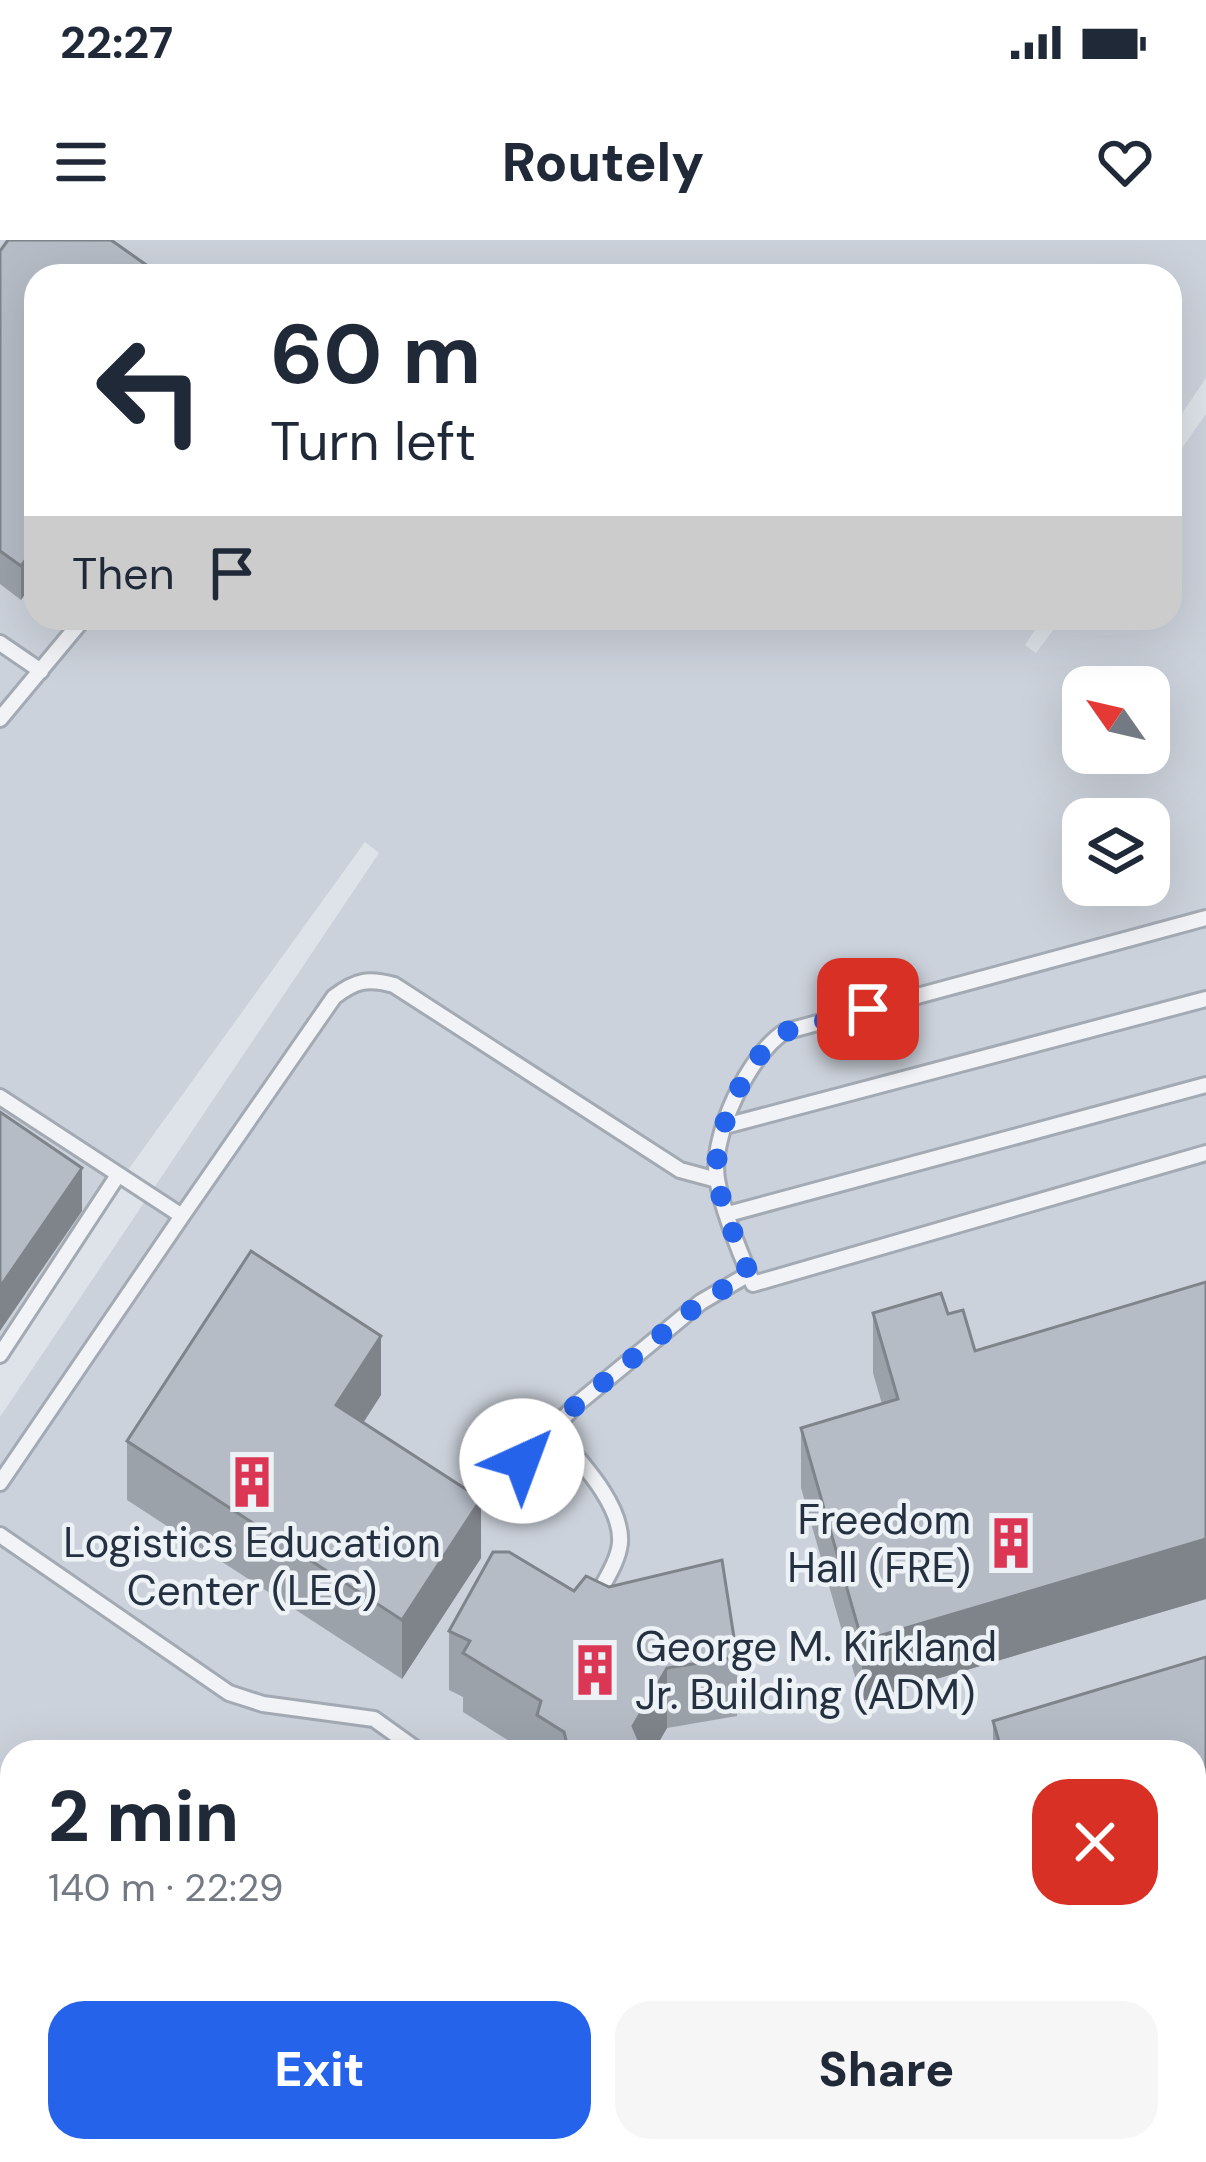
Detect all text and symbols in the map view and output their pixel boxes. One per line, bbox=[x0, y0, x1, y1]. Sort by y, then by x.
text: 22:27 bbox=[60, 13, 173, 72]
text: Routely bbox=[502, 127, 704, 198]
icon: menu bbox=[48, 129, 114, 195]
icon: heart bbox=[1092, 129, 1158, 195]
text: 60 m bbox=[270, 300, 481, 409]
icon: left bbox=[72, 312, 228, 468]
text: Turn left bbox=[270, 406, 476, 477]
icon: arrive bbox=[199, 540, 265, 606]
text: Then bbox=[72, 544, 175, 603]
north arrow bbox=[1062, 666, 1170, 774]
map controls bbox=[1062, 666, 1170, 906]
button: layers bbox=[1062, 798, 1170, 906]
pin bbox=[817, 958, 919, 1060]
icon: arrive bbox=[835, 976, 901, 1042]
position arrow bbox=[459, 1398, 585, 1524]
building icon: Logistics Education Center (LEC) bbox=[223, 1453, 281, 1511]
place label: Freedom Hall (FRE) bbox=[787, 1492, 971, 1595]
building icon: Freedom Hall (FRE) bbox=[982, 1514, 1040, 1572]
place label: Logistics Education Center (LEC) bbox=[63, 1515, 441, 1618]
place label: George M. Kirkland Jr. Building (ADM) bbox=[635, 1619, 997, 1722]
building icon: George M. Kirkland Jr. Building (ADM) bbox=[566, 1641, 624, 1699]
text: 2 min bbox=[48, 1770, 239, 1863]
button: close bbox=[1032, 1779, 1158, 1905]
text: 140 m · 22:29 bbox=[48, 1862, 283, 1913]
button: Exit bbox=[48, 2001, 591, 2139]
button: Share bbox=[615, 2001, 1158, 2139]

